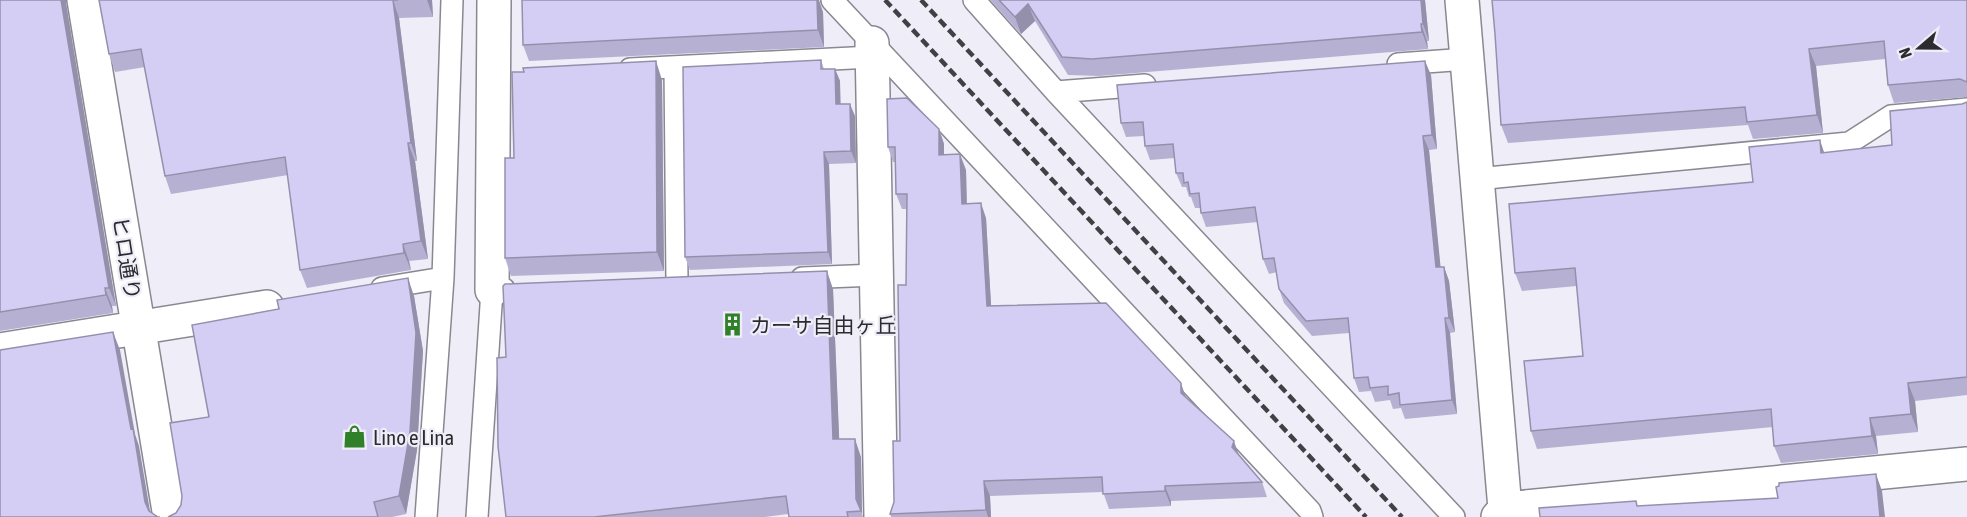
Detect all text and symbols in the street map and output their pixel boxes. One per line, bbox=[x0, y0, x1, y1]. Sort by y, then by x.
north arrow bbox=[1889, 18, 1949, 78]
text: N bbox=[1895, 46, 1915, 61]
street label: ヒロ通り bbox=[109, 215, 145, 301]
building icon: カーサ自由ヶ丘 bbox=[719, 312, 745, 338]
place label: カーサ自由ヶ丘 bbox=[750, 313, 897, 337]
shop icon: Lino e Lina bbox=[342, 424, 368, 450]
place label: Lino e Lina bbox=[373, 425, 454, 449]

